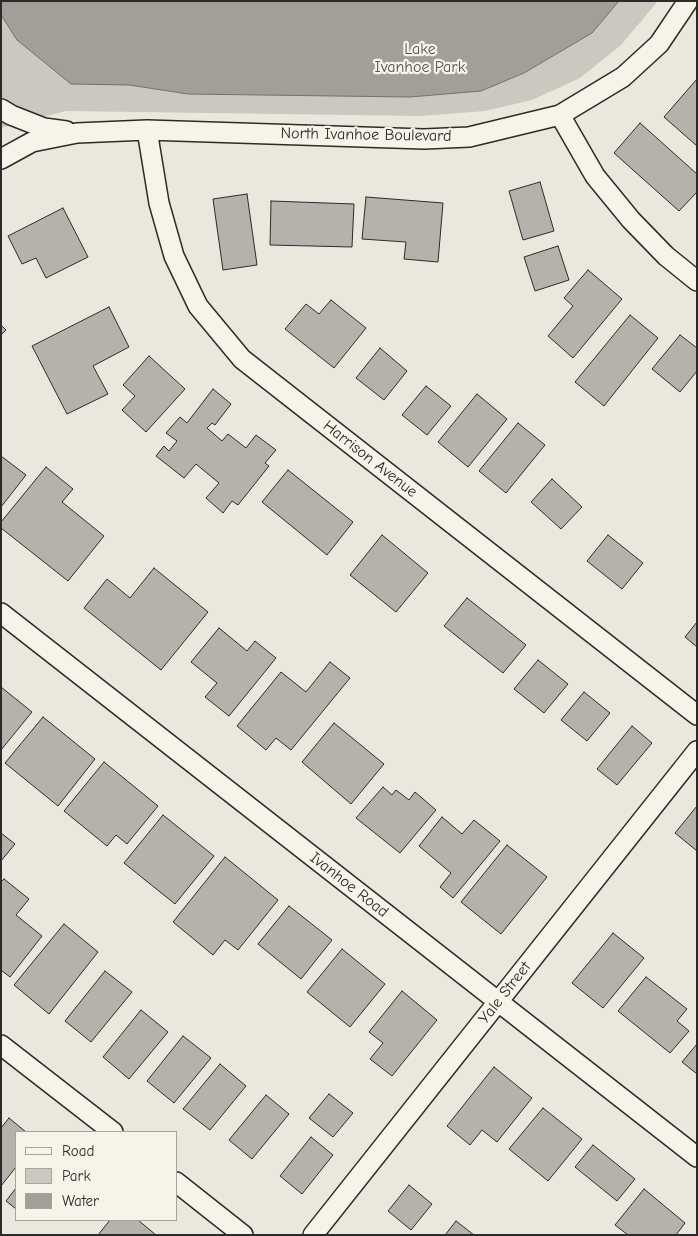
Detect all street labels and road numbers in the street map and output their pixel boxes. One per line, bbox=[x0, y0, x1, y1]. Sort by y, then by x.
street label: North Ivanhoe Boulevard bbox=[280, 124, 452, 146]
street label: Harrison Avenue bbox=[319, 416, 421, 502]
street label: Ivanhoe Road bbox=[306, 848, 392, 922]
street label: Yale Street bbox=[475, 958, 535, 1028]

